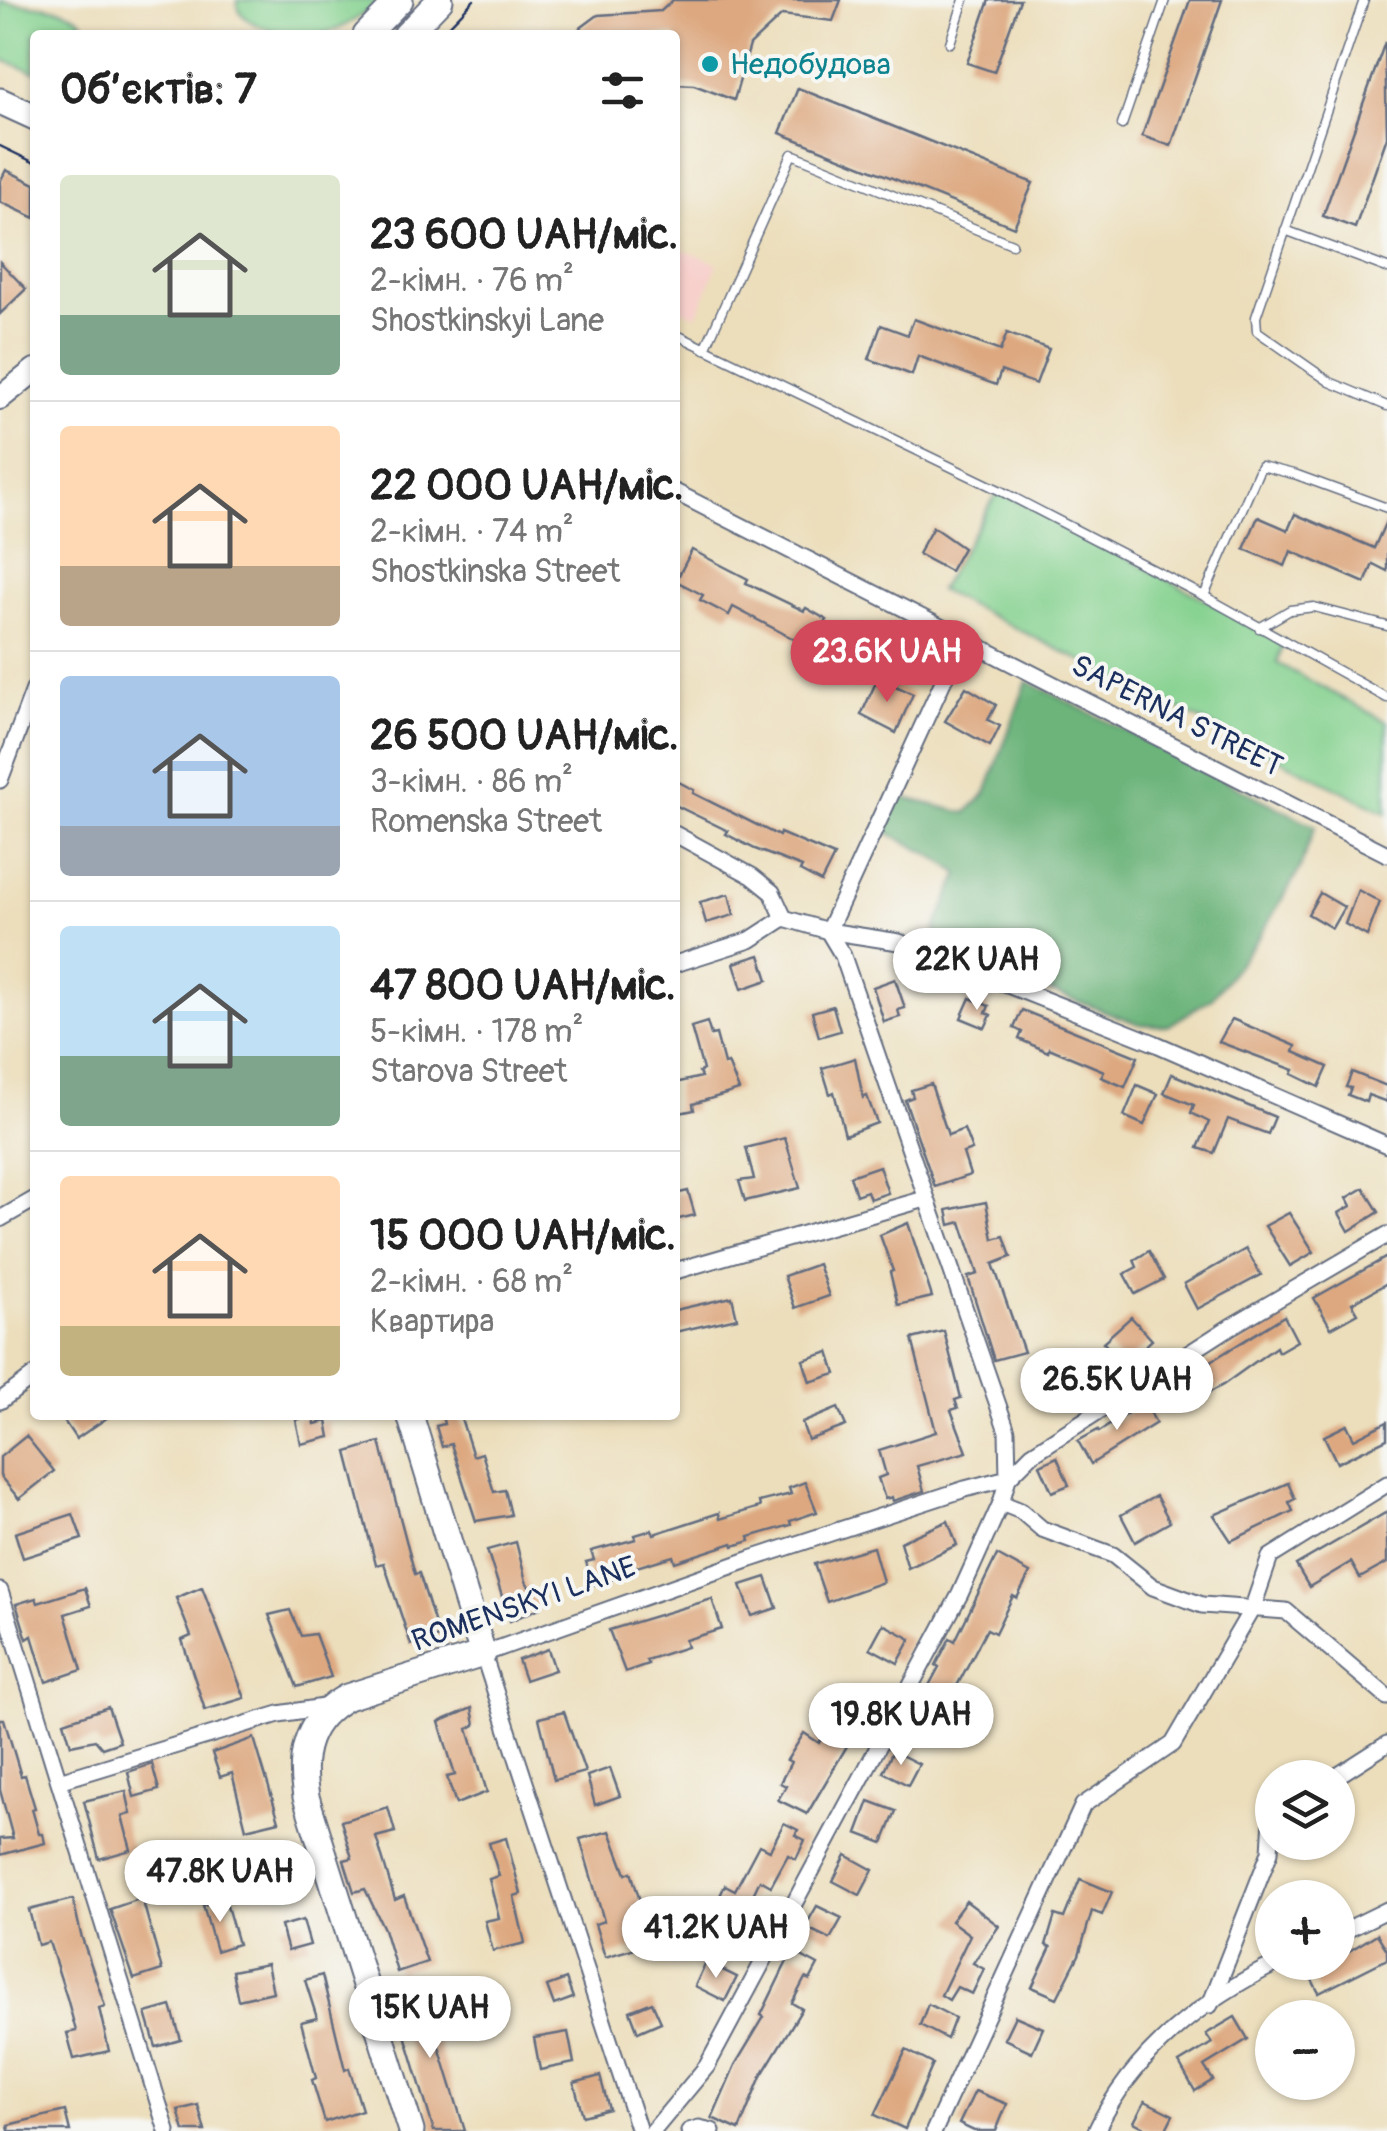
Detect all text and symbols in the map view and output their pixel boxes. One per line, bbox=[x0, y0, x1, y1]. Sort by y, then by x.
place label: Недобудова bbox=[730, 46, 891, 83]
marker: Недобудова bbox=[699, 53, 721, 75]
icon: filters bbox=[595, 63, 650, 118]
text: Об’єктів: 7 bbox=[60, 64, 257, 116]
text: 23 600 UAH/міс. bbox=[370, 209, 678, 261]
icon: home bbox=[140, 215, 260, 335]
text: 2-кімн. · 76 m² bbox=[370, 261, 574, 301]
text: Shostkinskyi Lane bbox=[370, 301, 604, 341]
text: 22 000 UAH/міс. bbox=[370, 460, 684, 512]
icon: home bbox=[140, 466, 260, 586]
text: 2-кімн. · 74 m² bbox=[370, 512, 574, 552]
text: Shostkinska Street bbox=[370, 552, 621, 592]
pin: 23.6K UAH bbox=[773, 620, 1001, 705]
text: 23.6K UAH bbox=[813, 632, 961, 672]
street label: SAPERNA STREET bbox=[1065, 647, 1289, 785]
text: 26 500 UAH/міс. bbox=[370, 710, 679, 762]
icon: home bbox=[140, 716, 260, 836]
text: 3-кімн. · 86 m² bbox=[370, 762, 573, 802]
text: Romenska Street bbox=[370, 802, 602, 842]
pin: 22K UAH bbox=[885, 928, 1069, 1013]
text: 22K UAH bbox=[915, 940, 1039, 980]
text: 47 800 UAH/міс. bbox=[370, 960, 676, 1012]
icon: home bbox=[140, 966, 260, 1086]
text: 5-кімн. · 178 m² bbox=[370, 1012, 583, 1052]
text: Starova Street bbox=[370, 1052, 567, 1092]
text: 15 000 UAH/міс. bbox=[370, 1210, 676, 1262]
icon: home bbox=[140, 1216, 260, 1336]
text: 2-кімн. · 68 m² bbox=[370, 1262, 573, 1302]
text: Квартира bbox=[370, 1302, 494, 1342]
pin: 26.5K UAH bbox=[1003, 1348, 1231, 1433]
text: 26.5K UAH bbox=[1042, 1360, 1192, 1400]
street label: ROMENSKYI LANE bbox=[407, 1548, 641, 1660]
pin: 19.8K UAH bbox=[787, 1683, 1015, 1768]
text: 19.8K UAH bbox=[831, 1695, 971, 1735]
map controls bbox=[1255, 1760, 1355, 2100]
button: layers bbox=[1255, 1760, 1355, 1860]
pin: 47.8K UAH bbox=[106, 1840, 334, 1925]
text: 47.8K UAH bbox=[146, 1852, 294, 1892]
button: + bbox=[1255, 1880, 1355, 1980]
pin: 41.2K UAH bbox=[602, 1896, 830, 1981]
text: 41.2K UAH bbox=[644, 1908, 788, 1948]
pin: 15K UAH bbox=[338, 1976, 522, 2061]
text: 15K UAH bbox=[371, 1988, 489, 2028]
button: − bbox=[1255, 2000, 1355, 2100]

